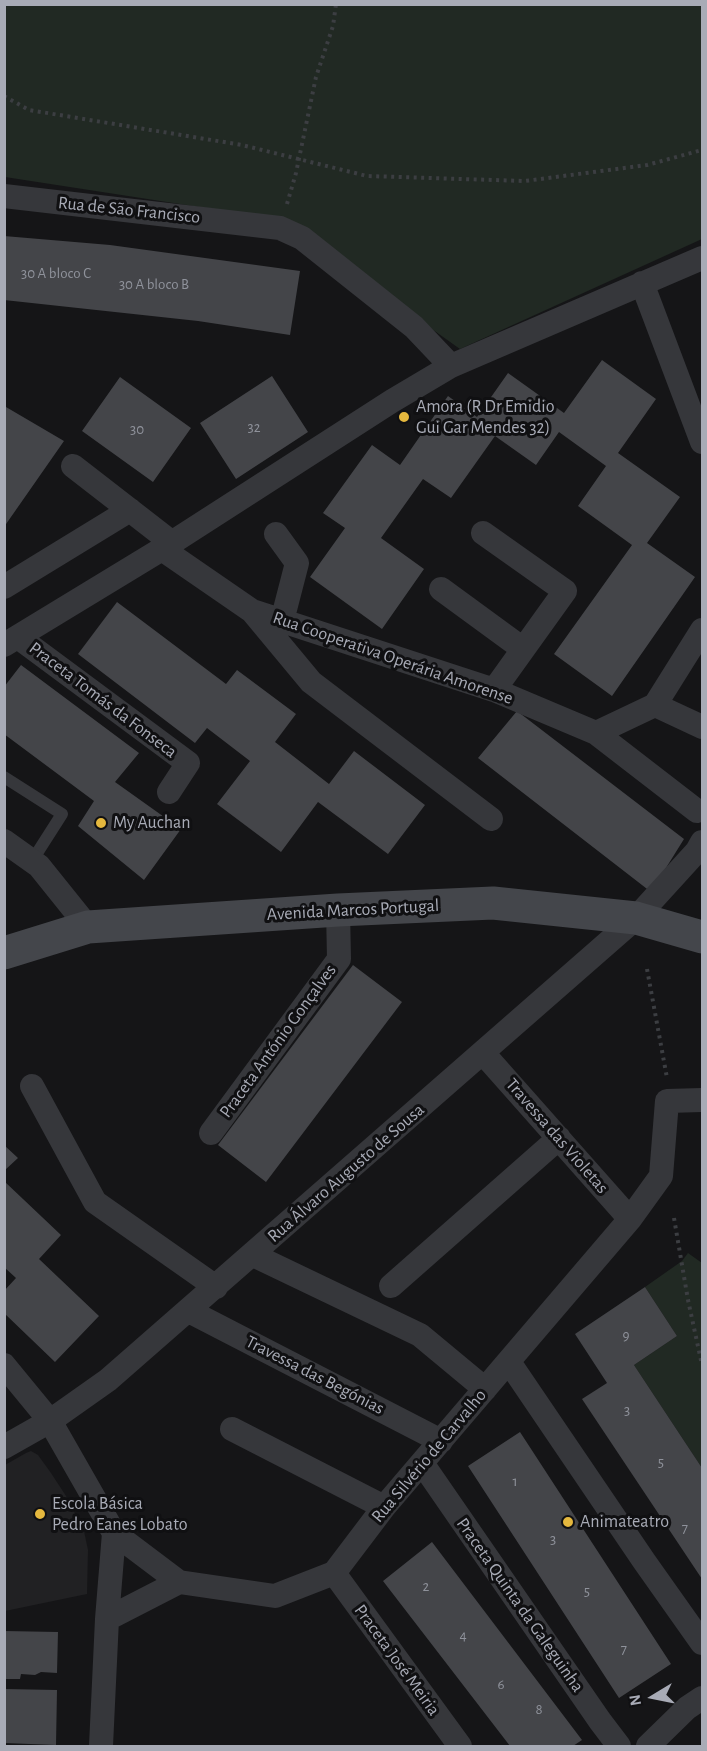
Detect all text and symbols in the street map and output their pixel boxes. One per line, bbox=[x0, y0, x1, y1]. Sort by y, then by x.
street label: Rua de São Francisco bbox=[57, 192, 201, 228]
house number: 30 A bloco C bbox=[21, 264, 91, 282]
house number: 30 A bloco B bbox=[119, 275, 189, 293]
place label: Amora (R Dr Emidio Gui Gar Mendes 32) bbox=[416, 396, 555, 438]
marker: Amora (R Dr Emidio Gui Gar Mendes 32) bbox=[397, 410, 411, 424]
house number: 32 bbox=[247, 418, 261, 436]
house number: 30 bbox=[130, 420, 144, 438]
street label: Rua Cooperativa Operária Amorense bbox=[270, 607, 516, 709]
street label: Praceta Tomás da Fonseca bbox=[25, 637, 181, 763]
place label: My Auchan bbox=[113, 812, 190, 834]
marker: My Auchan bbox=[94, 816, 108, 830]
street label: Avenida Marcos Portugal bbox=[266, 895, 440, 925]
street label: Praceta António Gonçalves bbox=[215, 960, 341, 1122]
street label: Travessa das Violetas bbox=[501, 1074, 613, 1198]
street label: Rua Álvaro Augusto de Sousa bbox=[263, 1099, 429, 1247]
house number: 9 bbox=[622, 1326, 630, 1344]
street label: Travessa das Begónias bbox=[242, 1331, 388, 1419]
street label: Rua Silvério de Carvalho bbox=[367, 1385, 491, 1527]
house number: 3 bbox=[624, 1401, 630, 1419]
house number: 5 bbox=[658, 1453, 664, 1471]
house number: 1 bbox=[512, 1472, 518, 1490]
place label: Escola Básica Pedro Eanes Lobato bbox=[52, 1493, 187, 1536]
marker: Escola Básica Pedro Eanes Lobato bbox=[33, 1507, 47, 1521]
place label: Animateatro bbox=[580, 1511, 669, 1533]
street label: Praceta Quinta da Galeguinha bbox=[451, 1514, 589, 1696]
marker: Animateatro bbox=[561, 1515, 575, 1529]
house number: 7 bbox=[682, 1519, 688, 1537]
house number: 3 bbox=[550, 1530, 556, 1548]
house number: 2 bbox=[423, 1577, 429, 1595]
house number: 5 bbox=[584, 1582, 590, 1600]
street label: Praceta José Meiria bbox=[349, 1600, 445, 1720]
house number: 4 bbox=[459, 1626, 467, 1644]
house number: 7 bbox=[621, 1640, 627, 1658]
north arrow bbox=[623, 1667, 683, 1727]
house number: 6 bbox=[497, 1675, 505, 1693]
text: N bbox=[626, 1693, 644, 1707]
house number: 8 bbox=[535, 1700, 543, 1718]

